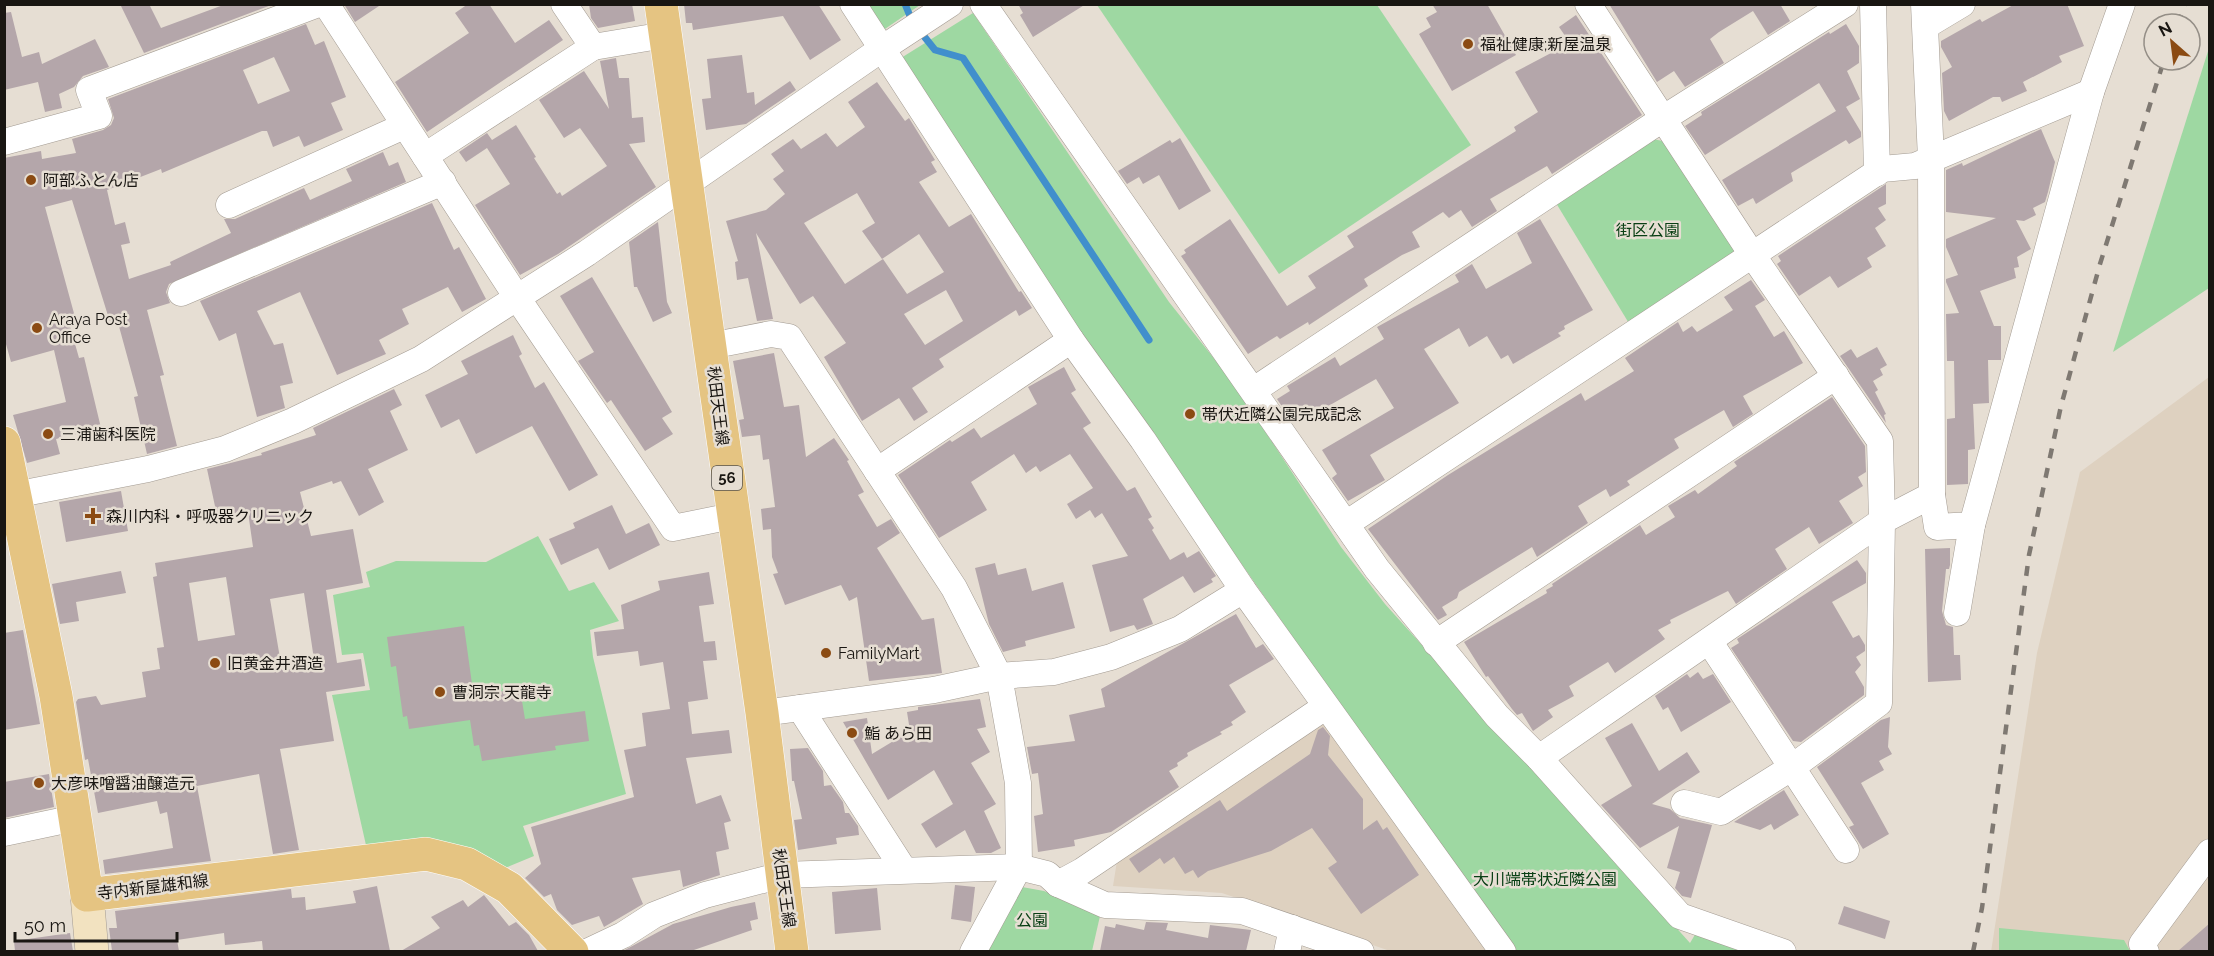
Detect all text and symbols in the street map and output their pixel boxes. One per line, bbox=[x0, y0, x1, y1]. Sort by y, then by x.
north arrow bbox=[2142, 12, 2202, 72]
text: N bbox=[2155, 18, 2175, 40]
place label: 福祉健康;新屋温泉 bbox=[1480, 35, 1611, 54]
marker: 福祉健康;新屋温泉 bbox=[1461, 37, 1475, 51]
place label: 阿部ふとん店 bbox=[43, 171, 139, 190]
marker: 阿部ふとん店 bbox=[24, 173, 38, 187]
park label: 街区公園 bbox=[1616, 221, 1680, 240]
place label: Araya Post Office bbox=[49, 310, 128, 347]
marker: Araya Post Office bbox=[30, 321, 44, 335]
street label: 秋田天王線 bbox=[704, 365, 732, 447]
place label: 帯伏近隣公園完成記念 bbox=[1202, 405, 1362, 424]
marker: 帯伏近隣公園完成記念 bbox=[1183, 407, 1197, 421]
place label: 三浦歯科医院 bbox=[60, 425, 156, 444]
marker: 三浦歯科医院 bbox=[41, 427, 55, 441]
road number: 56 bbox=[712, 466, 742, 490]
marker: 森川内科・呼吸器クリニック bbox=[84, 507, 102, 525]
place label: 森川内科・呼吸器クリニック bbox=[106, 507, 314, 526]
place label: FamilyMart bbox=[838, 644, 920, 663]
marker: FamilyMart bbox=[819, 646, 833, 660]
place label: 旧黄金井酒造 bbox=[227, 654, 323, 673]
marker: 旧黄金井酒造 bbox=[208, 656, 222, 670]
place label: 曹洞宗 天龍寺 bbox=[452, 683, 552, 702]
marker: 曹洞宗 天龍寺 bbox=[433, 685, 447, 699]
place label: 鮨 あら田 bbox=[864, 724, 932, 743]
marker: 鮨 あら田 bbox=[845, 726, 859, 740]
place label: 大彦味噌醤油醸造元 bbox=[51, 774, 195, 793]
marker: 大彦味噌醤油醸造元 bbox=[32, 776, 46, 790]
street label: 秋田天王線 bbox=[769, 847, 799, 929]
park label: 大川端帯状近隣公園 bbox=[1473, 870, 1617, 889]
street label: 寺内新屋雄和線 bbox=[96, 871, 210, 903]
scale bar bbox=[15, 905, 177, 943]
park label: 公園 bbox=[1016, 911, 1048, 930]
text: 50 m bbox=[24, 915, 66, 936]

